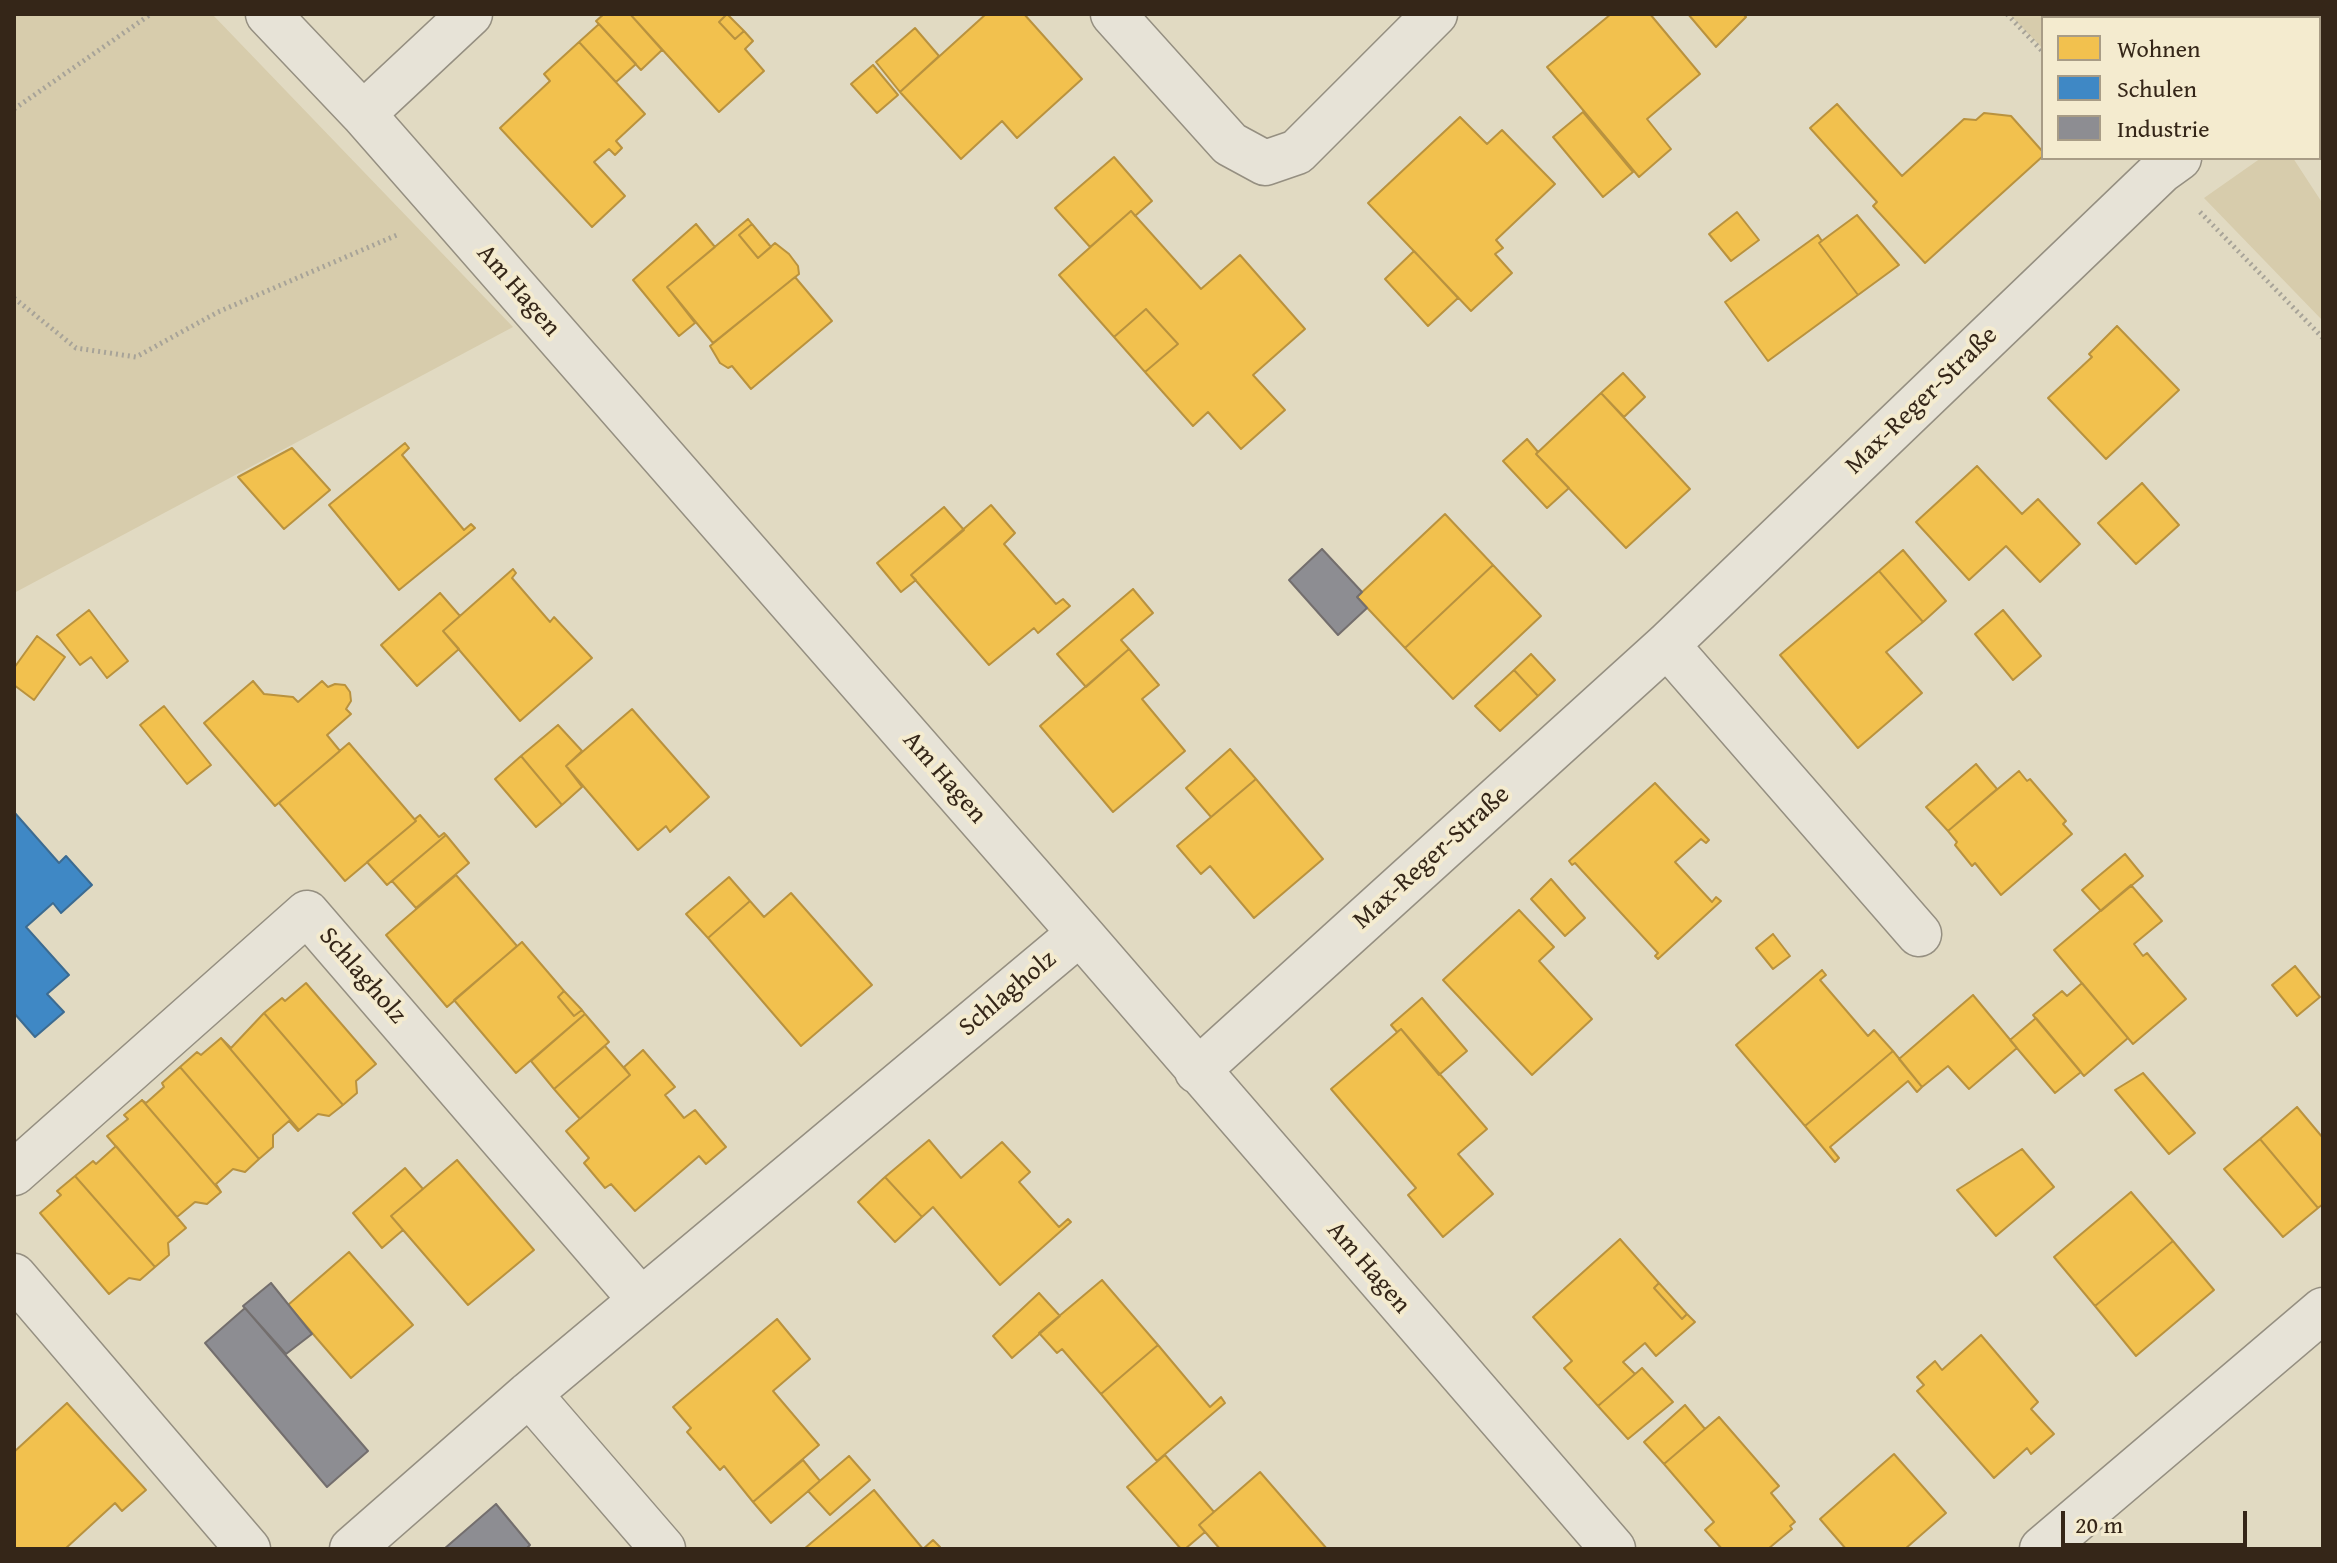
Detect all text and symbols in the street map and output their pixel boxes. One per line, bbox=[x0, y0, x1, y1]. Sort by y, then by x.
legend bbox=[2041, 16, 2321, 160]
text: Wohnen bbox=[2117, 31, 2200, 66]
text: Schulen bbox=[2117, 71, 2197, 106]
text: Industrie bbox=[2117, 111, 2210, 146]
street label: Am Hagen bbox=[469, 238, 567, 344]
street label: Max-Reger-Straße bbox=[1839, 320, 2005, 482]
street label: Am Hagen bbox=[895, 725, 993, 831]
street label: Max-Reger-Straße bbox=[1347, 780, 1517, 936]
street label: Schlagholz bbox=[312, 921, 412, 1031]
street label: Schlagholz bbox=[953, 944, 1063, 1044]
street label: Am Hagen bbox=[1319, 1215, 1417, 1321]
scale bar bbox=[2065, 1495, 2251, 1545]
text: 20 m bbox=[2075, 1507, 2123, 1542]

